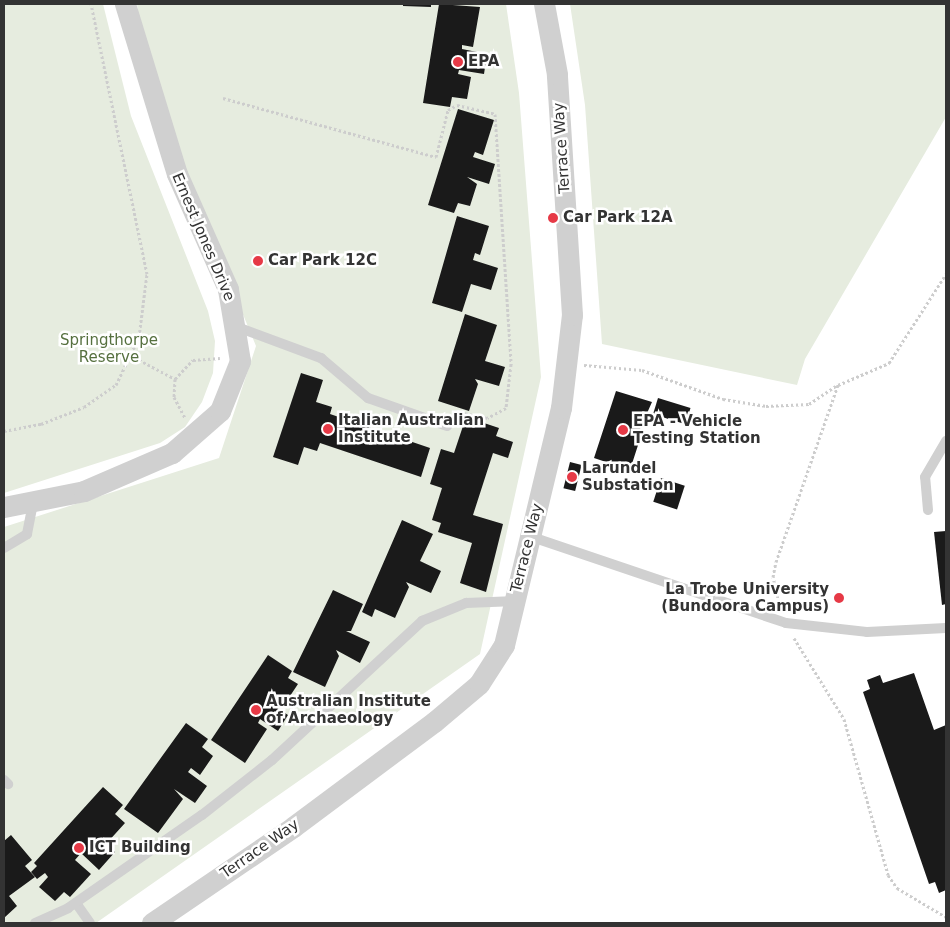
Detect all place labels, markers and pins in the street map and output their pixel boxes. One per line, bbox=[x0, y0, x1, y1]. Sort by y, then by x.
place label: EPA bbox=[468, 53, 499, 71]
marker: EPA bbox=[452, 56, 464, 68]
place label: Car Park 12A bbox=[563, 209, 673, 227]
marker: Car Park 12A bbox=[547, 212, 559, 224]
place label: Car Park 12C bbox=[268, 252, 377, 270]
marker: Car Park 12C bbox=[252, 255, 264, 267]
place label: Italian Australian Institute bbox=[338, 411, 484, 446]
place label: EPA - Vehicle Testing Station bbox=[633, 412, 761, 447]
marker: Italian Australian Institute bbox=[322, 423, 334, 435]
marker: EPA - Vehicle Testing Station bbox=[617, 424, 629, 436]
place label: Larundel Substation bbox=[582, 459, 674, 494]
marker: Larundel Substation bbox=[566, 471, 578, 483]
place label: La Trobe University (Bundoora Campus) bbox=[661, 580, 829, 615]
marker: La Trobe University (Bundoora Campus) bbox=[833, 592, 845, 604]
place label: Australian Institute of Archaeology bbox=[266, 692, 431, 727]
marker: Australian Institute of Archaeology bbox=[250, 704, 262, 716]
place label: ICT Building bbox=[89, 839, 191, 857]
marker: ICT Building bbox=[73, 842, 85, 854]

